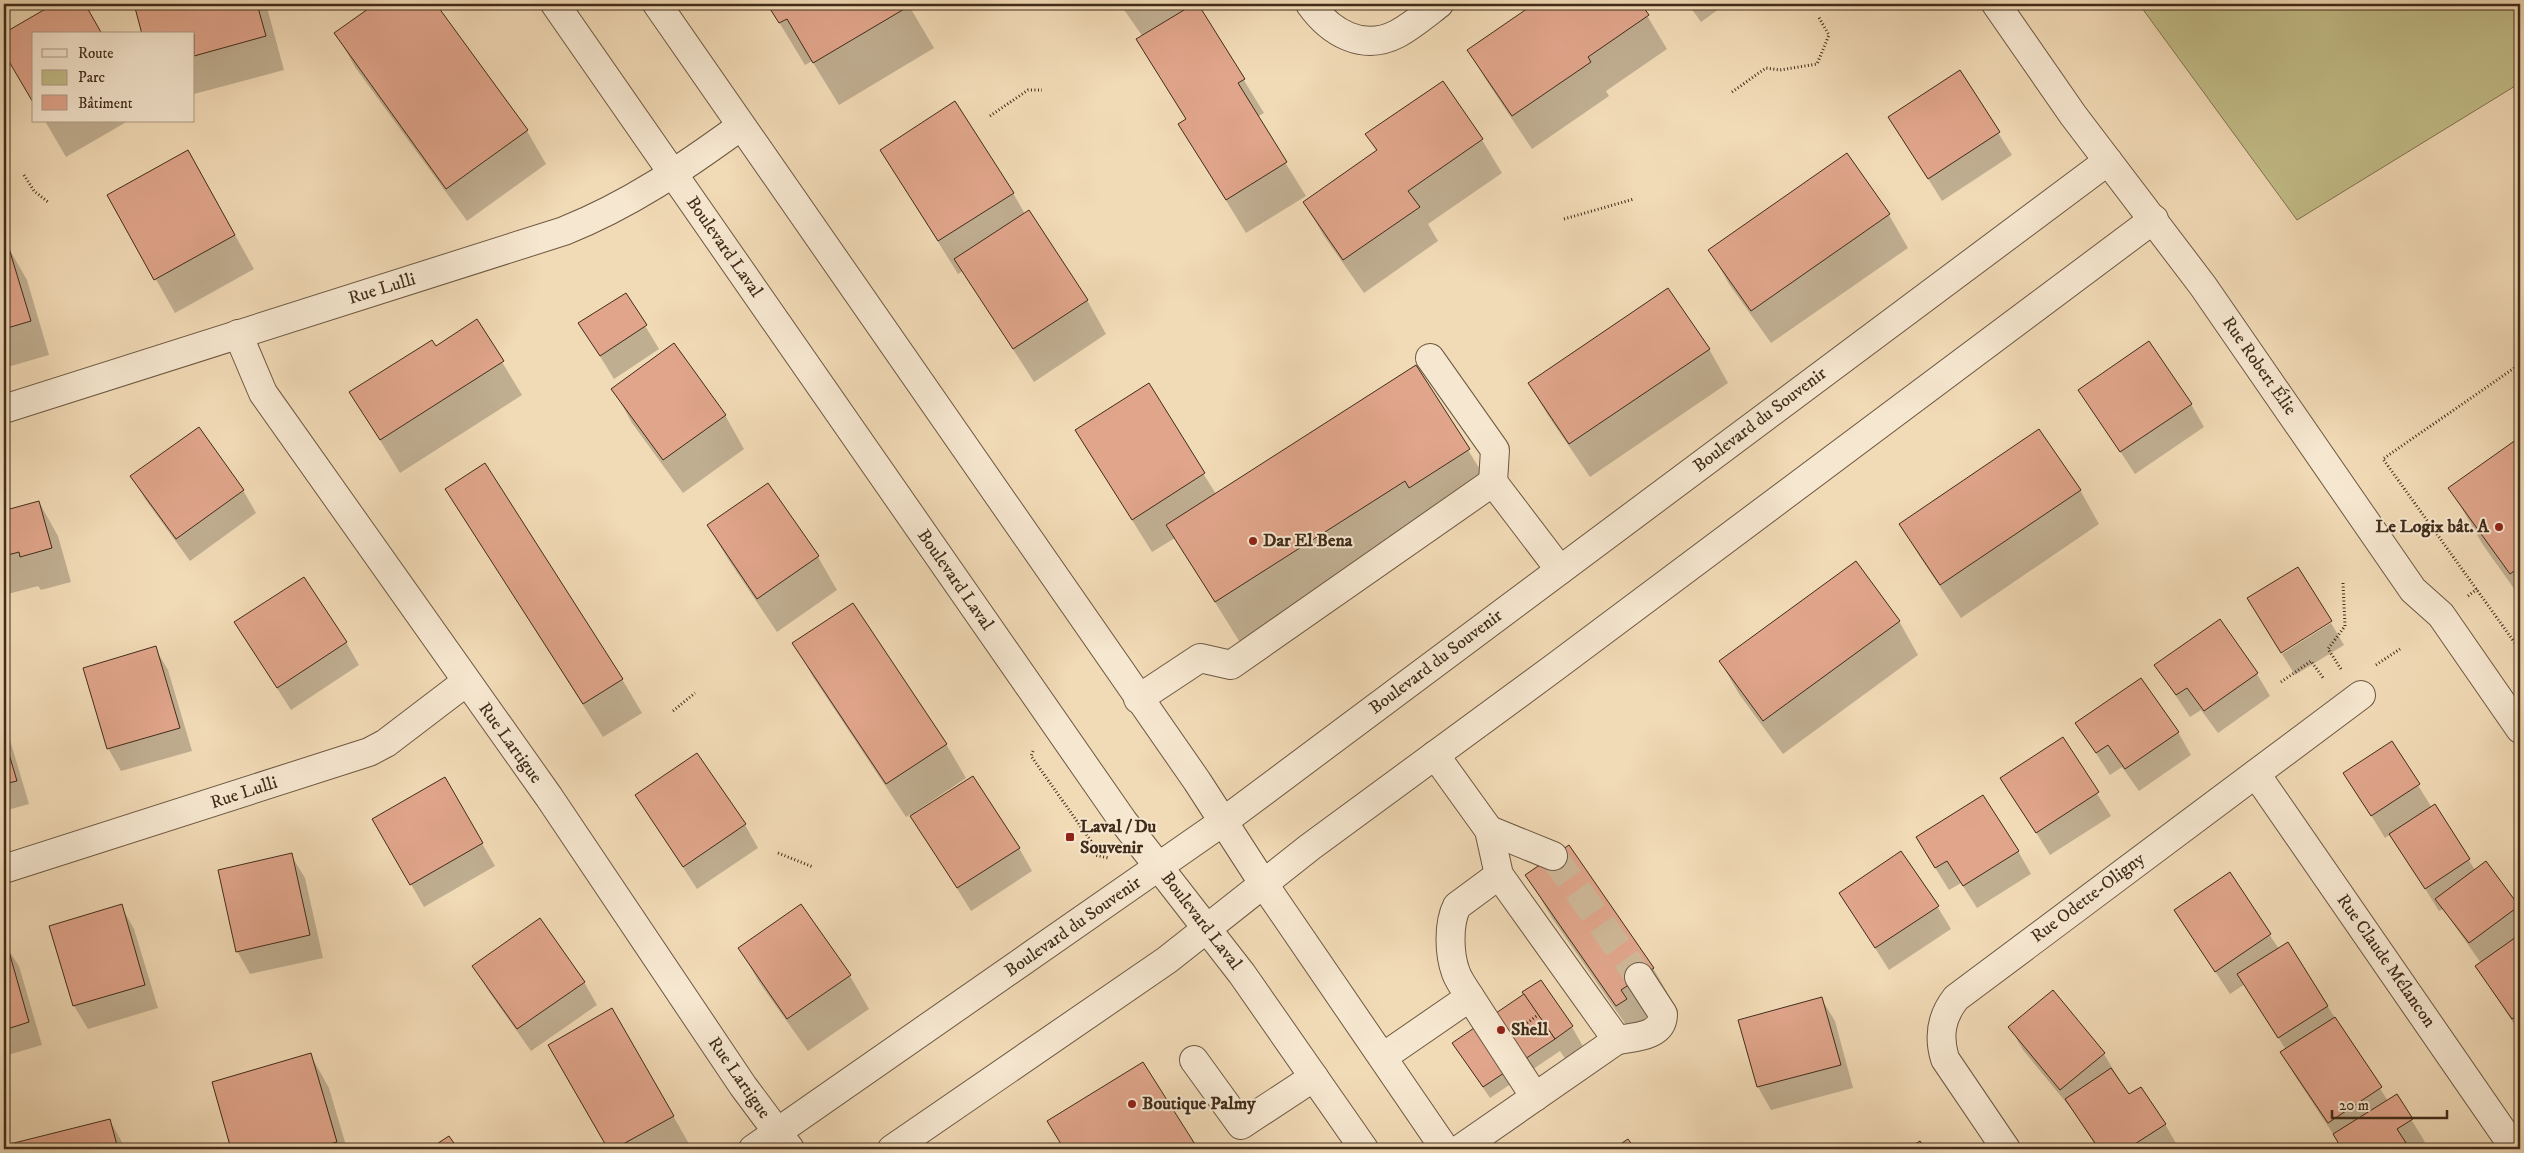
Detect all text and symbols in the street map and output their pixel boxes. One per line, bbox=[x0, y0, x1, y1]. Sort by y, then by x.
legend bbox=[32, 32, 195, 122]
text: Route bbox=[78, 44, 113, 63]
text: Parc bbox=[78, 68, 106, 87]
text: Bâtiment bbox=[78, 94, 133, 113]
street label: Boulevard Laval bbox=[681, 192, 767, 302]
street label: Rue Lulli bbox=[346, 268, 418, 310]
street label: Rue Robert Élie bbox=[2217, 313, 2301, 419]
street label: Boulevard du Souvenir bbox=[1689, 363, 1831, 477]
place label: Le Logix bât. A bbox=[2375, 516, 2490, 538]
marker: Le Logix bât. A bbox=[2493, 521, 2505, 533]
street label: Boulevard Laval bbox=[912, 525, 998, 635]
place label: Dar El Bena bbox=[1263, 530, 1353, 552]
marker: Dar El Bena bbox=[1247, 535, 1259, 547]
street label: Boulevard du Souvenir bbox=[1365, 605, 1507, 719]
street label: Rue Lartigue bbox=[473, 698, 547, 788]
street label: Rue Lulli bbox=[208, 772, 280, 814]
place label: Laval / Du Souvenir bbox=[1080, 816, 1157, 859]
marker: Laval / Du Souvenir bbox=[1064, 831, 1076, 843]
street label: Rue Odette-Oligny bbox=[2027, 848, 2150, 948]
street label: Boulevard Laval bbox=[1156, 868, 1246, 975]
street label: Boulevard du Souvenir bbox=[1001, 872, 1146, 982]
street label: Rue Claude Mélancon bbox=[2332, 890, 2441, 1032]
place label: Shell bbox=[1511, 1019, 1549, 1041]
marker: Shell bbox=[1495, 1024, 1507, 1036]
street label: Rue Lartigue bbox=[703, 1033, 775, 1123]
scale bar bbox=[2332, 1088, 2446, 1120]
place label: Boutique Palmy bbox=[1142, 1093, 1256, 1115]
text: 20 m bbox=[2339, 1096, 2369, 1115]
marker: Boutique Palmy bbox=[1126, 1098, 1138, 1110]

